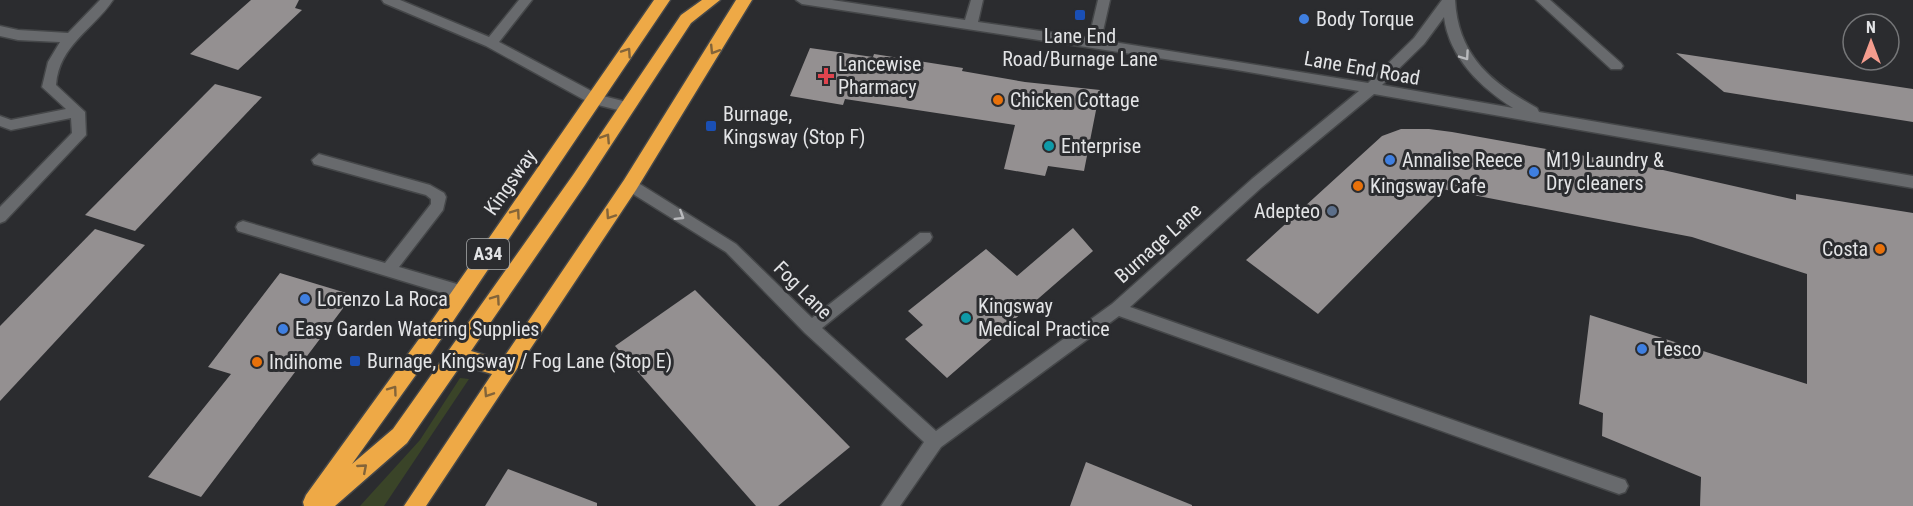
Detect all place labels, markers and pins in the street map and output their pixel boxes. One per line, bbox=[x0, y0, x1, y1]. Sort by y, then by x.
place label: Body Torque bbox=[1316, 7, 1414, 31]
marker: Lane End Road/Burnage Lane bbox=[1073, 8, 1087, 22]
marker: Body Torque bbox=[1297, 12, 1311, 26]
place label: Lane End Road/Burnage Lane bbox=[1002, 24, 1158, 71]
place label: Lancewise Pharmacy bbox=[838, 52, 921, 99]
marker: Lancewise Pharmacy bbox=[819, 69, 833, 83]
place label: Chicken Cottage bbox=[1010, 88, 1139, 112]
marker: Chicken Cottage bbox=[991, 93, 1005, 107]
place label: Burnage, Kingsway (Stop F) bbox=[723, 102, 865, 149]
marker: Burnage, Kingsway (Stop F) bbox=[704, 119, 718, 133]
place label: Enterprise bbox=[1061, 134, 1141, 158]
marker: Enterprise bbox=[1042, 139, 1056, 153]
place label: Annalise Reece bbox=[1402, 148, 1523, 172]
place label: M19 Laundry & Dry cleaners bbox=[1546, 148, 1664, 195]
marker: Annalise Reece bbox=[1383, 153, 1397, 167]
marker: M19 Laundry & Dry cleaners bbox=[1527, 165, 1541, 179]
place label: Kingsway Cafe bbox=[1370, 174, 1486, 198]
marker: Kingsway Cafe bbox=[1351, 179, 1365, 193]
place label: Adepteo bbox=[1254, 199, 1320, 223]
marker: Adepteo bbox=[1325, 204, 1339, 218]
place label: Costa bbox=[1822, 237, 1868, 261]
marker: Costa bbox=[1873, 242, 1887, 256]
place label: Lorenzo La Roca bbox=[317, 287, 448, 311]
marker: Lorenzo La Roca bbox=[298, 292, 312, 306]
place label: Kingsway Medical Practice bbox=[978, 294, 1110, 341]
marker: Kingsway Medical Practice bbox=[959, 311, 973, 325]
place label: Easy Garden Watering Supplies bbox=[295, 317, 540, 341]
marker: Easy Garden Watering Supplies bbox=[276, 322, 290, 336]
place label: Tesco bbox=[1654, 337, 1701, 361]
marker: Tesco bbox=[1635, 342, 1649, 356]
place label: Burnage, Kingsway / Fog Lane (Stop E) bbox=[367, 349, 672, 373]
place label: Indihome bbox=[269, 350, 342, 374]
marker: Burnage, Kingsway / Fog Lane (Stop E) bbox=[348, 354, 362, 368]
marker: Indihome bbox=[250, 355, 264, 369]

